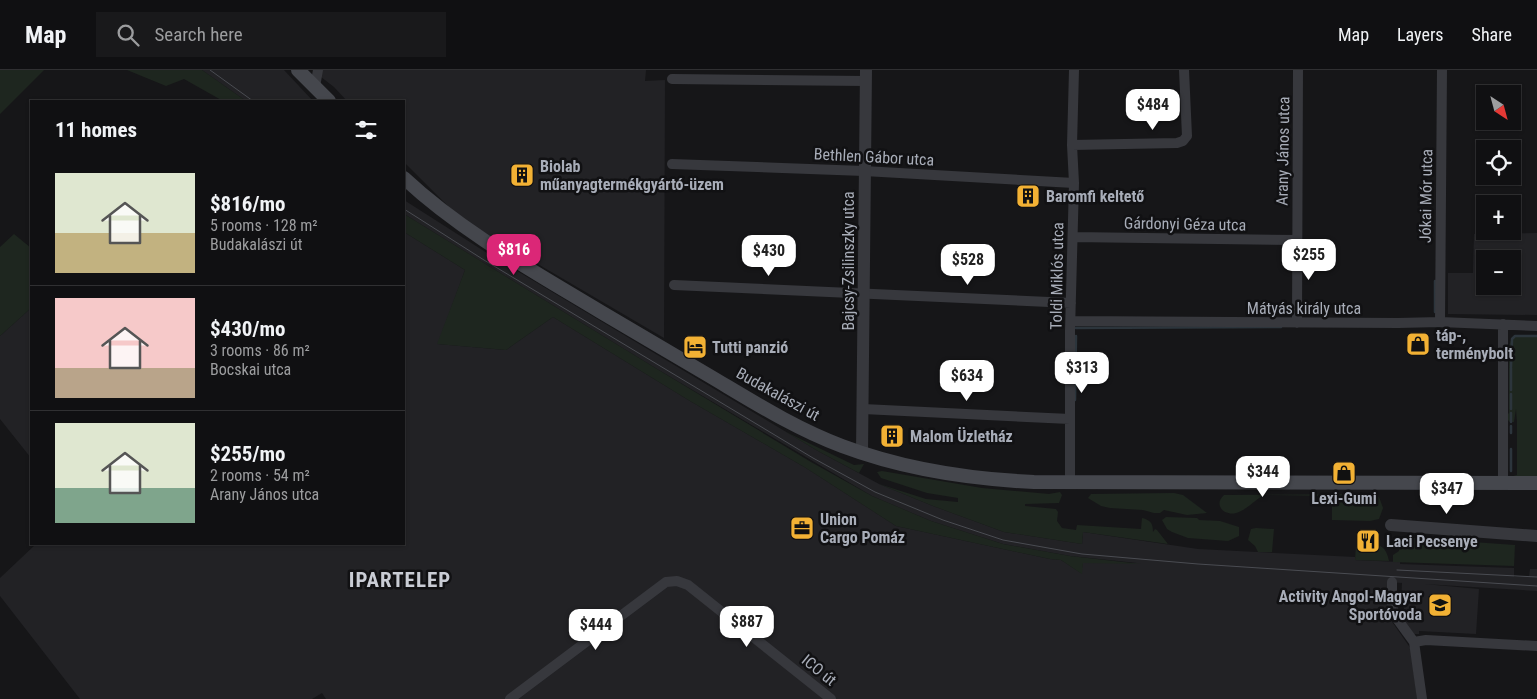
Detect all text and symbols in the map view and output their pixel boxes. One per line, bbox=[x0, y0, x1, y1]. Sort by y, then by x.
search box bbox=[96, 12, 446, 57]
text: Map bbox=[25, 21, 66, 49]
icon: search bbox=[114, 21, 142, 49]
text: Search here bbox=[154, 23, 243, 46]
text: Map bbox=[1338, 24, 1369, 45]
text: Layers bbox=[1397, 24, 1444, 45]
text: Share bbox=[1472, 24, 1512, 45]
north arrow bbox=[1476, 85, 1521, 130]
map controls bbox=[1476, 85, 1521, 295]
pin: $484 bbox=[1123, 88, 1183, 131]
text: $484 bbox=[1137, 95, 1169, 114]
street label: Arany János utca bbox=[1273, 96, 1293, 206]
icon: filters bbox=[352, 116, 380, 144]
text: 11 homes bbox=[55, 118, 137, 142]
button: locate bbox=[1476, 140, 1521, 185]
street label: Bethlen Gábor utca bbox=[813, 144, 935, 170]
street label: Jókai Mór utca bbox=[1416, 149, 1436, 243]
place label: Biolab műanyagtermékgyártó-üzem bbox=[540, 157, 724, 194]
building icon: Biolab műanyagtermékgyártó-üzem bbox=[509, 162, 535, 188]
building icon: Baromfi keltető bbox=[1015, 183, 1041, 209]
place label: Baromfi keltető bbox=[1046, 187, 1144, 206]
street label: Bajcsy-Zsilinszky utca bbox=[839, 191, 858, 331]
text: $816/mo bbox=[210, 192, 285, 216]
icon: home bbox=[95, 193, 155, 253]
button: + bbox=[1476, 195, 1521, 240]
street label: Gárdonyi Géza utca bbox=[1124, 213, 1246, 235]
text: 5 rooms · 128 m² bbox=[210, 216, 318, 235]
street label: Toldi Miklós utca bbox=[1047, 222, 1067, 330]
pin: $816 bbox=[484, 234, 544, 276]
pin: $430 bbox=[739, 234, 799, 277]
text: Budakalászi út bbox=[210, 235, 302, 254]
pin: $255 bbox=[1279, 238, 1339, 281]
text: $816 bbox=[498, 240, 530, 259]
text: $430 bbox=[753, 241, 785, 260]
pin: $528 bbox=[938, 244, 998, 286]
text: $255 bbox=[1293, 245, 1325, 264]
text: $528 bbox=[952, 250, 984, 269]
button: − bbox=[1476, 250, 1521, 295]
street label: Mátyás király utca bbox=[1247, 299, 1361, 318]
text: $430/mo bbox=[210, 317, 285, 341]
icon: home bbox=[95, 318, 155, 378]
place label: táp-, terménybolt bbox=[1436, 326, 1513, 363]
shop icon: táp-, terménybolt bbox=[1405, 331, 1431, 357]
hotel icon: Tutti panzió bbox=[682, 334, 708, 360]
place label: Tutti panzió bbox=[712, 338, 788, 357]
text: 3 rooms · 86 m² bbox=[210, 341, 310, 360]
pin: $313 bbox=[1052, 352, 1112, 394]
text: $313 bbox=[1066, 358, 1098, 377]
text: Bocskai utca bbox=[210, 360, 291, 379]
pin: $634 bbox=[937, 360, 997, 402]
street label: Budakalászi út bbox=[733, 363, 823, 425]
text: $634 bbox=[951, 366, 983, 385]
building icon: Malom Üzletház bbox=[879, 423, 905, 449]
place label: Malom Üzletház bbox=[910, 427, 1013, 446]
text: $255/mo bbox=[210, 442, 285, 466]
icon: home bbox=[95, 443, 155, 503]
pin: $344 bbox=[1233, 456, 1293, 498]
shop icon: Lexi-Gumi bbox=[1331, 460, 1357, 486]
text: $344 bbox=[1247, 462, 1279, 481]
text: 2 rooms · 54 m² bbox=[210, 466, 310, 485]
pin: $347 bbox=[1417, 472, 1477, 515]
text: $347 bbox=[1431, 479, 1463, 498]
text: Arany János utca bbox=[210, 485, 319, 504]
place label: Lexi-Gumi bbox=[1311, 489, 1377, 508]
place label: Union Cargo Pomáz bbox=[820, 510, 905, 547]
office icon: Union Cargo Pomáz bbox=[789, 515, 815, 541]
restaurant icon: Laci Pecsenye bbox=[1355, 528, 1381, 554]
place label: Laci Pecsenye bbox=[1386, 532, 1478, 551]
district label: IPARTELEP bbox=[349, 568, 451, 592]
place label: Activity Angol-Magyar Sportóvoda bbox=[1279, 587, 1422, 624]
school or university icon: Activity Angol-Magyar Sportóvoda bbox=[1427, 592, 1453, 618]
pin: $887 bbox=[717, 606, 777, 648]
pin: $444 bbox=[566, 608, 626, 651]
text: $887 bbox=[731, 612, 763, 631]
text: $444 bbox=[580, 615, 612, 634]
street label: ICO út bbox=[798, 650, 840, 690]

